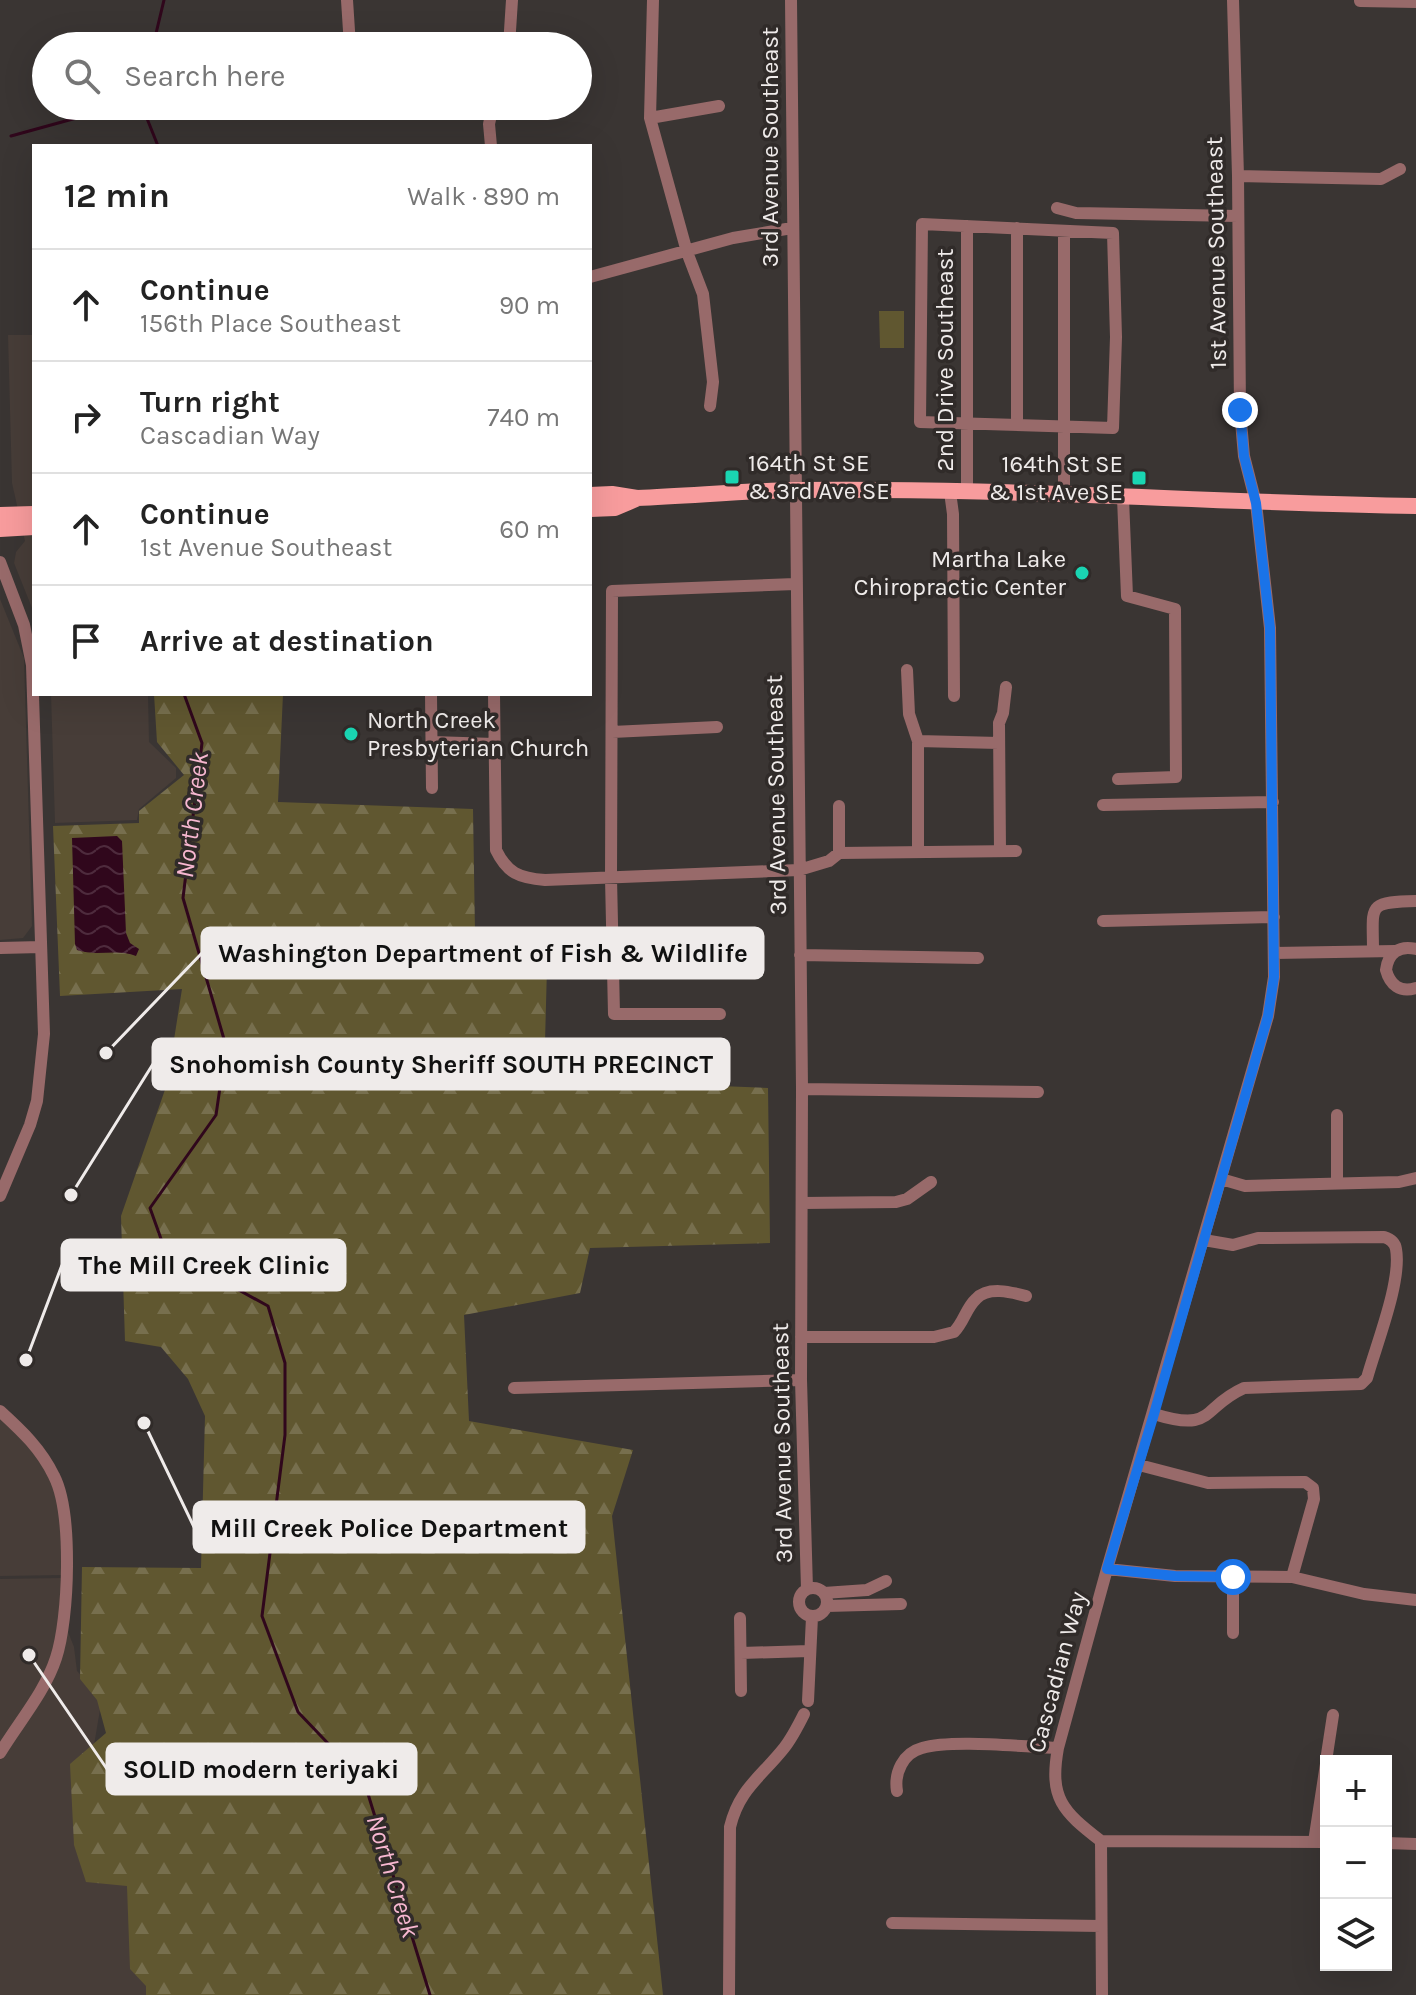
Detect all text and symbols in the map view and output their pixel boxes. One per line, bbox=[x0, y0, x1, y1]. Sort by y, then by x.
street label: 3rd Avenue Southeast bbox=[756, 27, 784, 267]
search box bbox=[32, 32, 592, 120]
icon: search bbox=[60, 54, 104, 98]
text: Search here bbox=[124, 58, 285, 94]
street label: 1st Avenue Southeast bbox=[1200, 136, 1232, 370]
text: 12 min bbox=[64, 176, 170, 216]
text: Walk · 890 m bbox=[407, 181, 560, 212]
street label: 2nd Drive Southeast bbox=[931, 249, 959, 471]
text: Continue bbox=[140, 272, 270, 308]
icon: ahead bbox=[64, 283, 108, 327]
text: 90 m bbox=[499, 290, 560, 321]
text: 156th Place Southeast bbox=[140, 308, 401, 339]
text: Turn right bbox=[140, 384, 280, 420]
route end bbox=[1222, 392, 1258, 428]
icon: right bbox=[64, 395, 108, 439]
text: 740 m bbox=[487, 402, 560, 433]
text: Cascadian Way bbox=[140, 420, 320, 451]
place label: 164th St SE & 3rd Ave SE bbox=[748, 449, 890, 505]
place label: 164th St SE & 1st Ave SE bbox=[989, 450, 1123, 506]
marker: 164th St SE & 3rd Ave SE bbox=[723, 468, 741, 486]
marker: 164th St SE & 1st Ave SE bbox=[1130, 469, 1148, 487]
text: Continue bbox=[140, 496, 270, 532]
icon: ahead bbox=[64, 507, 108, 551]
text: 60 m bbox=[499, 514, 560, 545]
text: 1st Avenue Southeast bbox=[140, 532, 392, 563]
place label: Martha Lake Chiropractic Center bbox=[854, 545, 1066, 601]
marker: Martha Lake Chiropractic Center bbox=[1073, 564, 1091, 582]
icon: arrive bbox=[64, 619, 108, 663]
text: Arrive at destination bbox=[140, 623, 434, 659]
street label: 3rd Avenue Southeast bbox=[760, 675, 792, 915]
place label: North Creek Presbyterian Church bbox=[367, 706, 589, 762]
marker: North Creek Presbyterian Church bbox=[342, 725, 360, 743]
water label: North Creek bbox=[169, 749, 215, 880]
callout: Washington Department of Fish & Wildlife bbox=[202, 928, 763, 978]
text: Washington Department of Fish & Wildlife bbox=[218, 938, 748, 969]
callout: Snohomish County Sheriff SOUTH PRECINCT bbox=[153, 1039, 729, 1089]
text: Snohomish County Sheriff SOUTH PRECINCT bbox=[169, 1049, 713, 1080]
callout: The Mill Creek Clinic bbox=[62, 1240, 345, 1290]
text: The Mill Creek Clinic bbox=[78, 1250, 330, 1281]
street label: 3rd Avenue Southeast bbox=[766, 1323, 798, 1563]
callout: Mill Creek Police Department bbox=[194, 1502, 584, 1552]
text: Mill Creek Police Department bbox=[210, 1513, 568, 1544]
route start bbox=[1215, 1559, 1251, 1595]
street label: Cascadian Way bbox=[1022, 1588, 1092, 1756]
callout: SOLID modern teriyaki bbox=[107, 1744, 416, 1794]
text: SOLID modern teriyaki bbox=[123, 1754, 399, 1785]
map controls bbox=[1320, 1755, 1392, 1971]
button: + bbox=[1320, 1755, 1392, 1827]
water label: North Creek bbox=[360, 1811, 427, 1942]
button: − bbox=[1320, 1827, 1392, 1899]
button: layers bbox=[1320, 1899, 1392, 1971]

